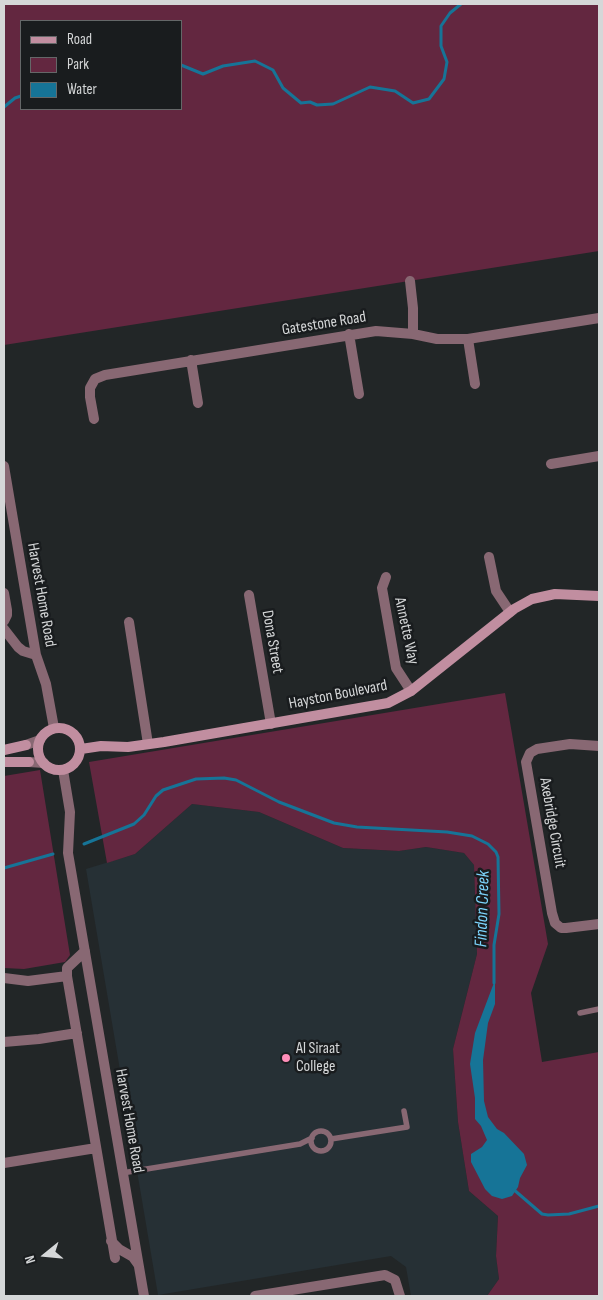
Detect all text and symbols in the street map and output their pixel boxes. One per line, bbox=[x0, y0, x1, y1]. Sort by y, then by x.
legend bbox=[20, 20, 182, 110]
text: Road bbox=[67, 30, 92, 49]
text: Park bbox=[67, 55, 89, 74]
text: Water bbox=[67, 80, 97, 99]
street label: Gatestone Road bbox=[281, 308, 367, 340]
street label: Harvest Home Road bbox=[22, 541, 60, 649]
street label: Annette Way bbox=[390, 596, 422, 666]
street label: Dona Street bbox=[257, 609, 287, 675]
street label: Hayston Boulevard bbox=[287, 676, 389, 714]
street label: Axebridge Circuit bbox=[535, 776, 569, 870]
water label: Findon Creek bbox=[471, 870, 495, 948]
place label: Al Siraat College bbox=[296, 1039, 340, 1077]
marker: Al Siraat College bbox=[280, 1052, 292, 1064]
street label: Harvest Home Road bbox=[110, 1067, 148, 1175]
north arrow bbox=[20, 1230, 70, 1280]
text: N bbox=[21, 1253, 39, 1266]

